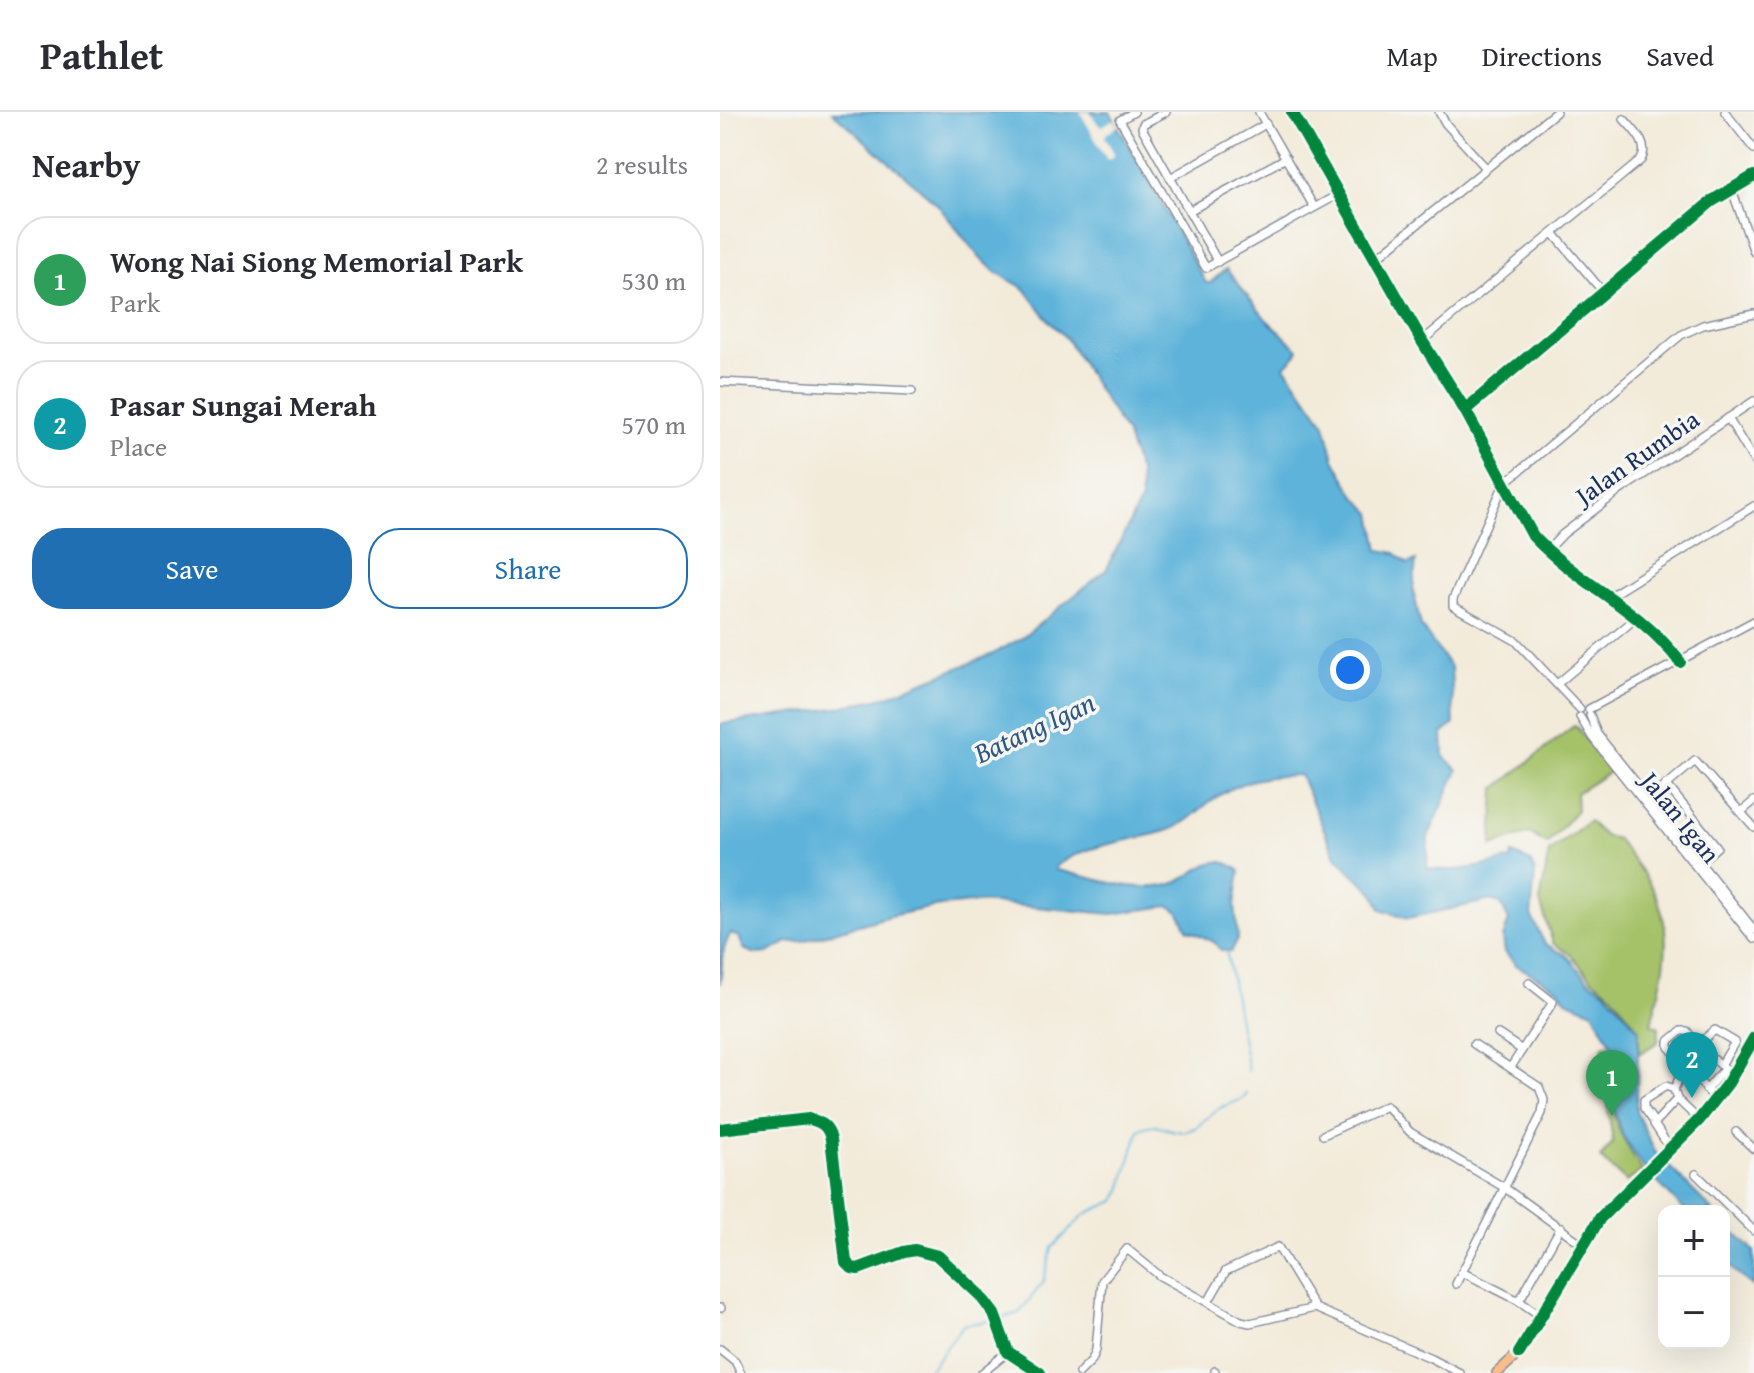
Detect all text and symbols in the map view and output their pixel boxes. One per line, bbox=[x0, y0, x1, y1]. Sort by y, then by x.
text: Pathlet bbox=[40, 27, 163, 83]
text: Map bbox=[1386, 35, 1438, 76]
text: Directions bbox=[1482, 35, 1602, 76]
text: Saved bbox=[1646, 35, 1714, 76]
text: Nearby bbox=[32, 140, 141, 189]
text: 2 results bbox=[596, 145, 688, 184]
text: Wong Nai Siong Memorial Park bbox=[110, 239, 523, 283]
text: 1 bbox=[53, 261, 67, 300]
text: 530 m bbox=[621, 261, 686, 300]
text: Park bbox=[110, 283, 160, 322]
text: Pasar Sungai Merah bbox=[110, 383, 376, 427]
street label: Jalan Rumbia bbox=[1564, 399, 1708, 516]
text: 2 bbox=[53, 405, 67, 444]
text: 570 m bbox=[621, 405, 686, 444]
text: Place bbox=[110, 427, 167, 466]
button: Save bbox=[32, 528, 352, 609]
button: Share bbox=[368, 528, 688, 609]
your location bbox=[1330, 650, 1370, 690]
water label: Batang Igan bbox=[966, 681, 1101, 773]
street label: Jalan Igan bbox=[1630, 760, 1730, 872]
pin: 2 bbox=[1666, 1032, 1718, 1098]
pin: 1 bbox=[1586, 1050, 1638, 1116]
map controls bbox=[1658, 1205, 1730, 1349]
button: + bbox=[1658, 1205, 1730, 1277]
button: − bbox=[1658, 1277, 1730, 1349]

